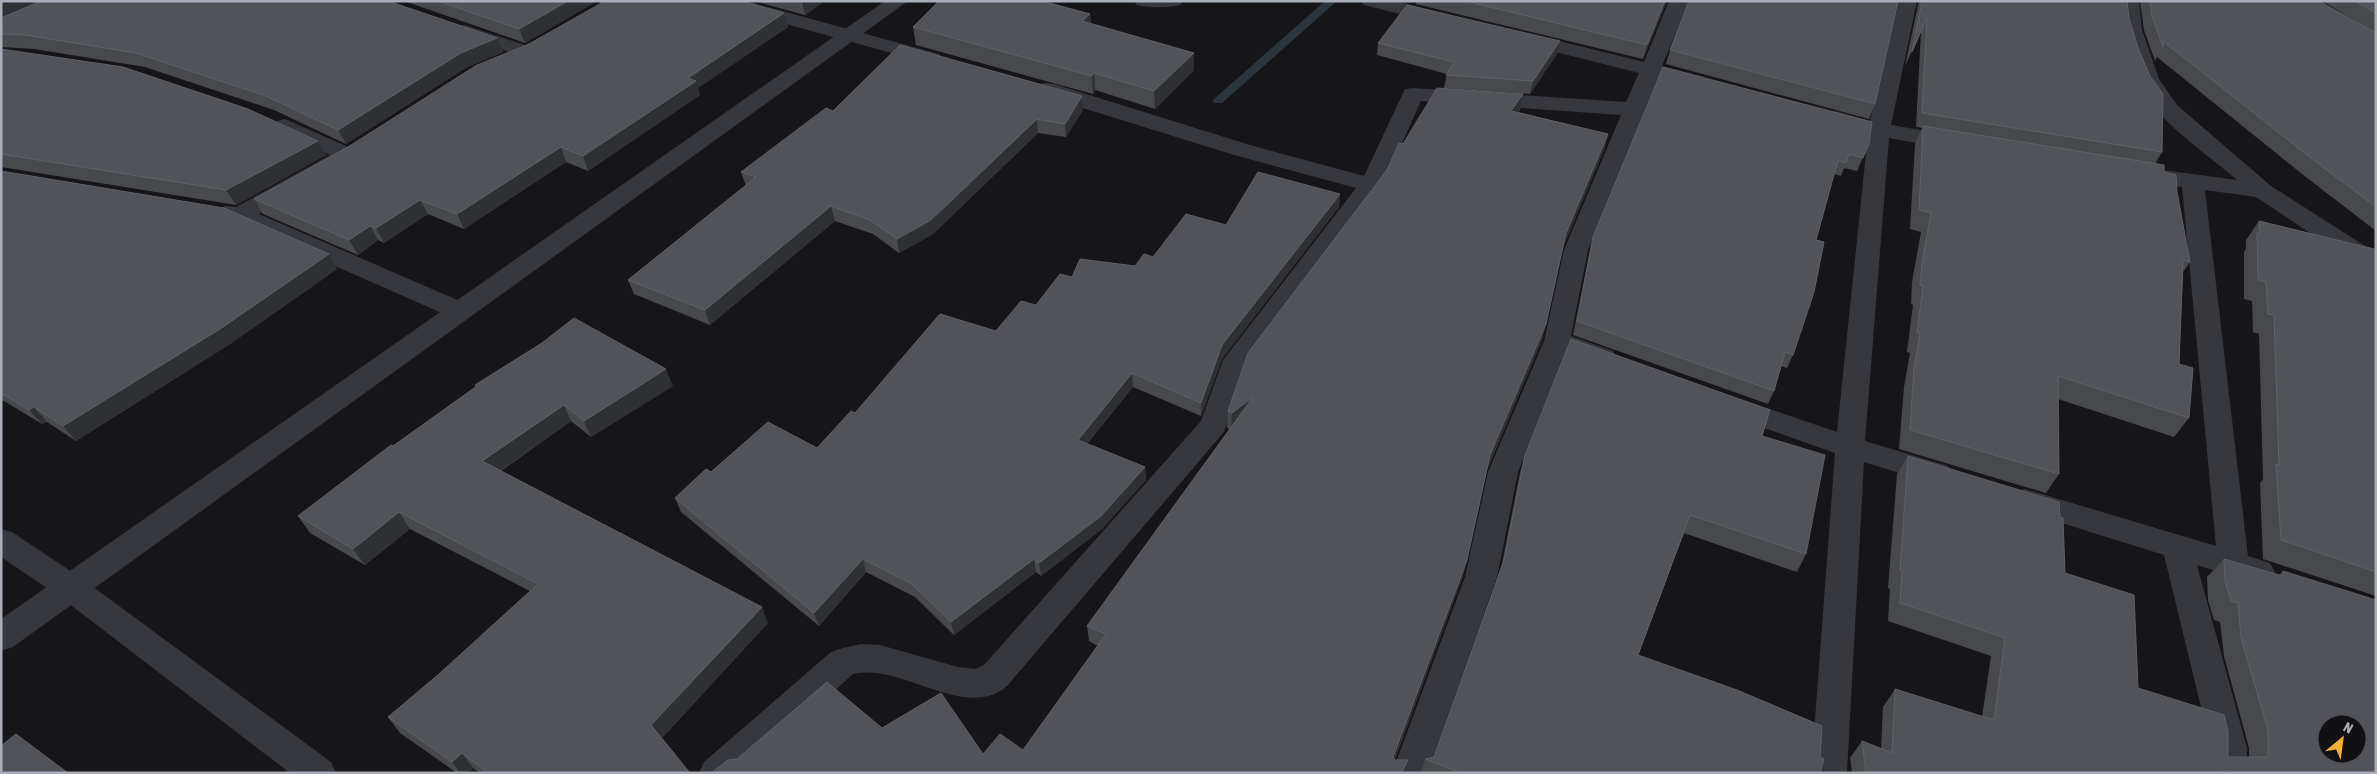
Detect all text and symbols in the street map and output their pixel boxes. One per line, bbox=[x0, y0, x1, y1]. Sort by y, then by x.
north arrow bbox=[2317, 714, 2367, 764]
text: N bbox=[2341, 719, 2356, 737]

